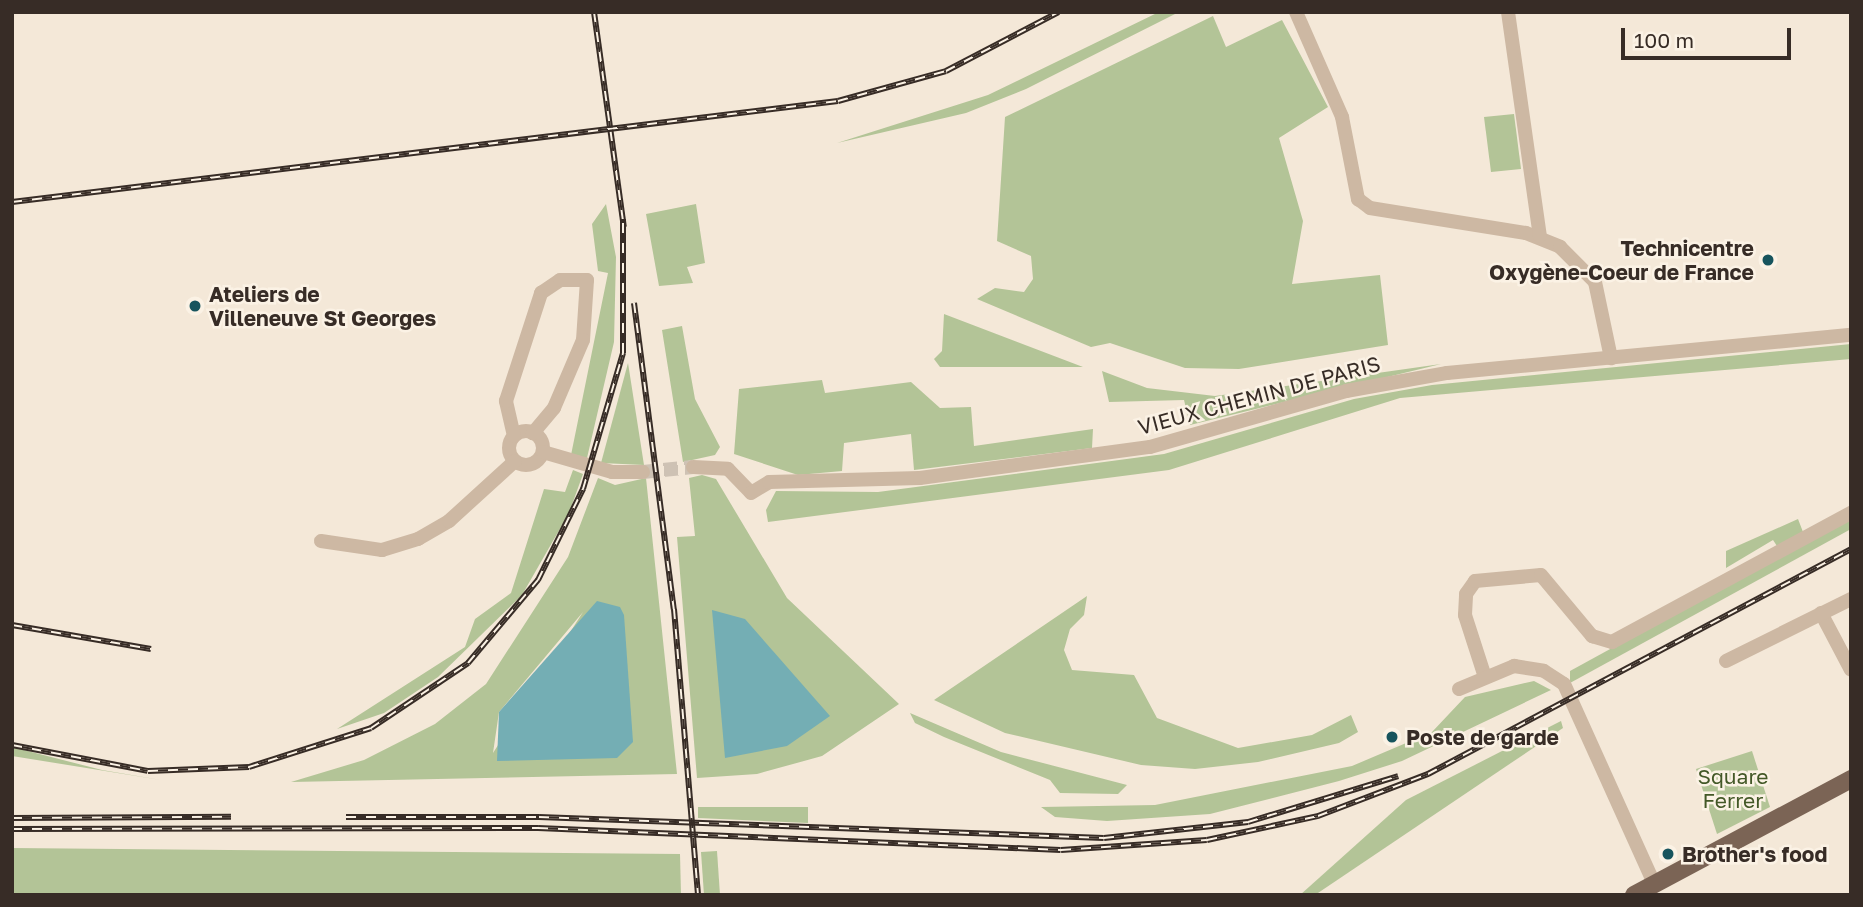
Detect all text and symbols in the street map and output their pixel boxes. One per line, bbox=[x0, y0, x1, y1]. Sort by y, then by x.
scale bar bbox=[1625, 14, 1795, 58]
text: 100 m bbox=[1634, 27, 1694, 53]
place label: Technicentre Oxygène-Coeur de France bbox=[1489, 235, 1754, 285]
marker: Technicentre Oxygène-Coeur de France bbox=[1760, 252, 1776, 268]
place label: Ateliers de Villeneuve St Georges bbox=[209, 281, 436, 331]
marker: Ateliers de Villeneuve St Georges bbox=[187, 298, 203, 314]
street label: VIEUX CHEMIN DE PARIS bbox=[1135, 350, 1383, 440]
place label: Poste de garde bbox=[1406, 724, 1559, 750]
marker: Poste de garde bbox=[1384, 729, 1400, 745]
park label: Square Ferrer bbox=[1697, 763, 1769, 813]
place label: Brother's food bbox=[1682, 841, 1827, 867]
marker: Brother's food bbox=[1660, 846, 1676, 862]

